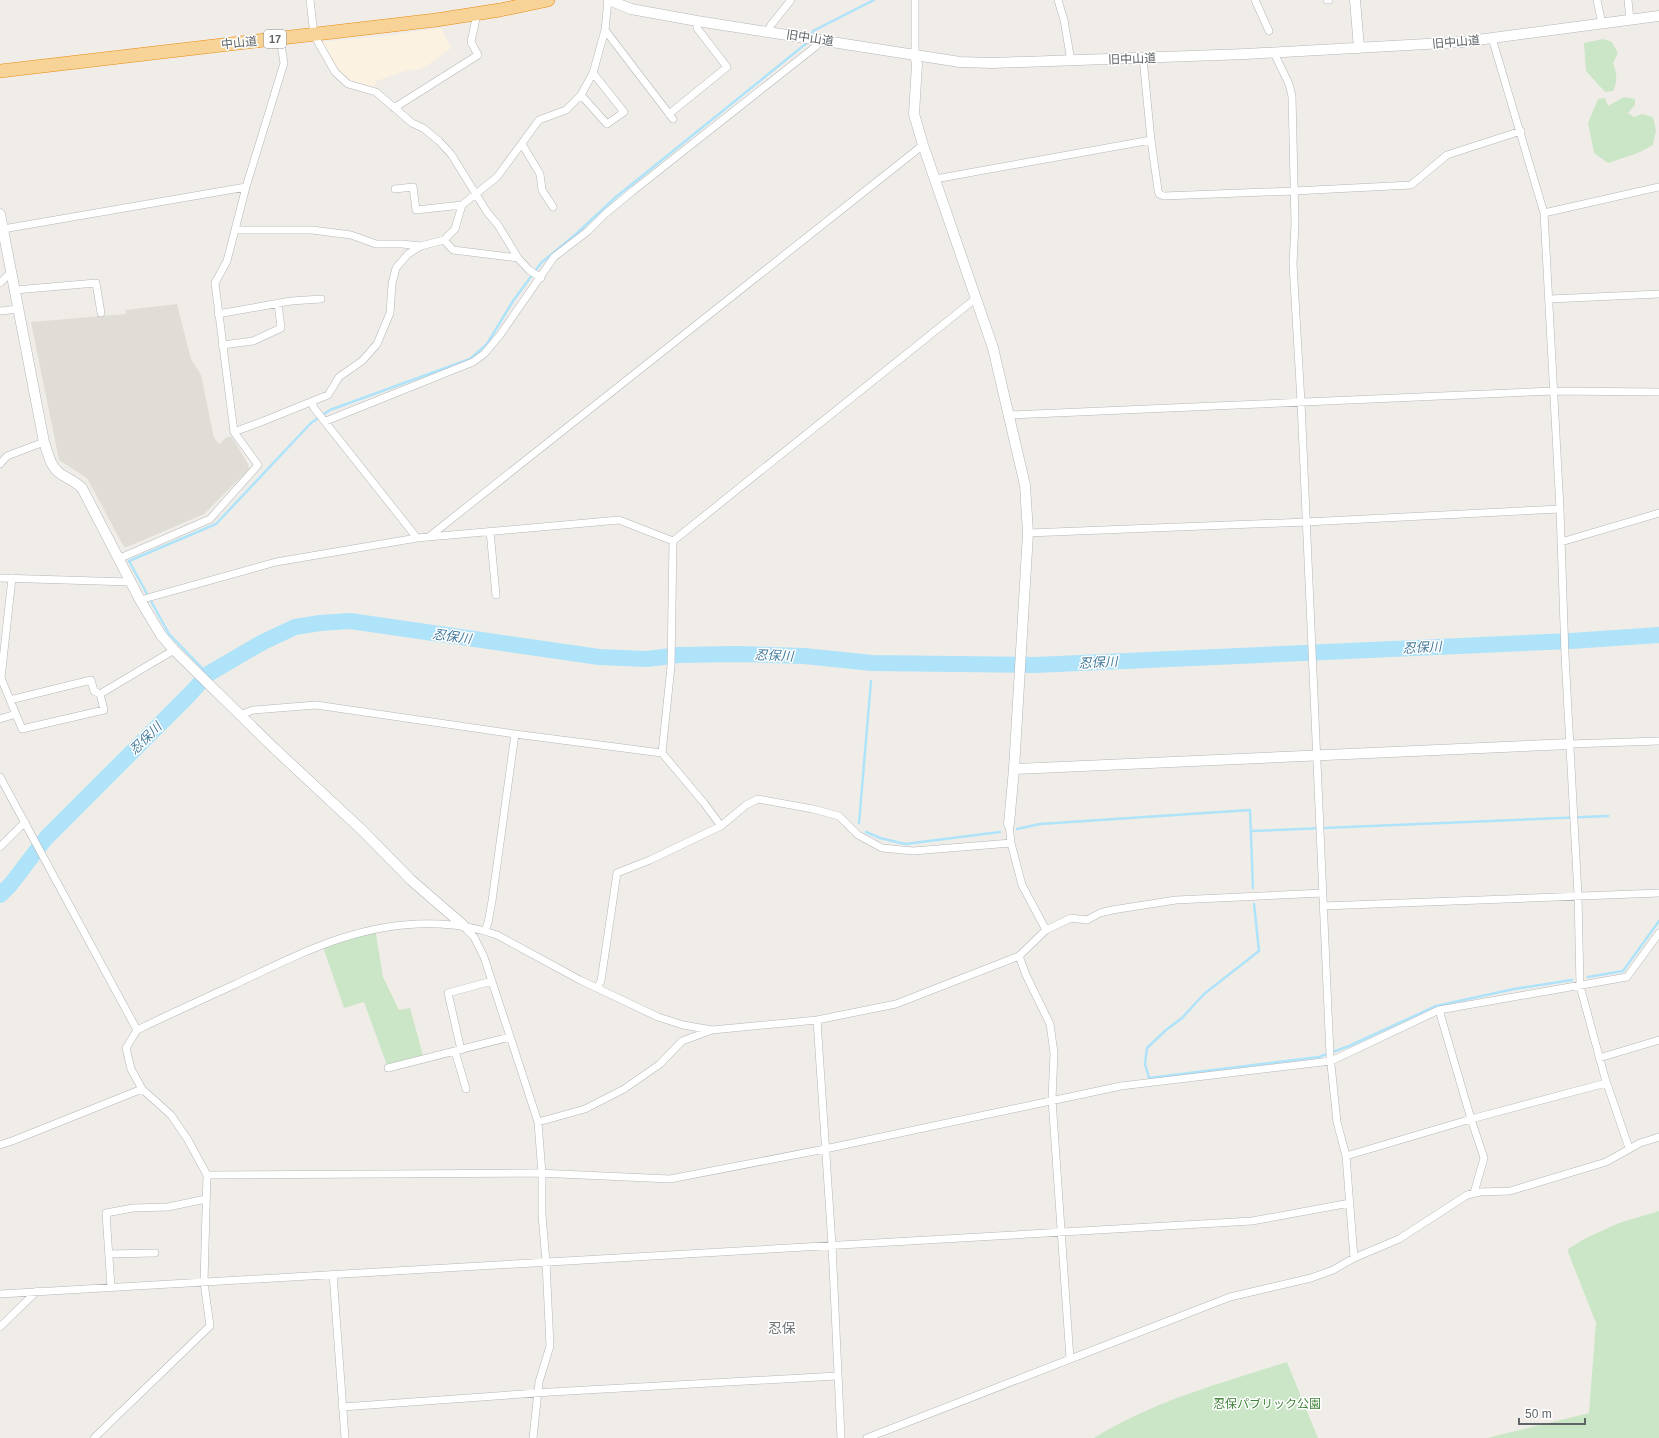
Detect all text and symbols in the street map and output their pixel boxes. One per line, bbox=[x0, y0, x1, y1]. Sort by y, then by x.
street label: 旧中山道 bbox=[785, 27, 835, 49]
road number: 17 bbox=[264, 30, 286, 48]
street label: 旧中山道 bbox=[1431, 33, 1481, 51]
street label: 中山道 bbox=[220, 34, 258, 52]
street label: 旧中山道 bbox=[1108, 51, 1156, 67]
water label: 忍保川 bbox=[432, 626, 474, 647]
water label: 忍保川 bbox=[1402, 639, 1444, 656]
water label: 忍保川 bbox=[754, 647, 796, 664]
water label: 忍保川 bbox=[1078, 654, 1120, 671]
water label: 忍保川 bbox=[126, 718, 166, 757]
district label: 忍保 bbox=[768, 1320, 796, 1336]
park label: 忍保パブリック公園 bbox=[1213, 1397, 1321, 1411]
scale bar bbox=[1519, 1400, 1585, 1426]
text: 50 m bbox=[1525, 1407, 1552, 1421]

